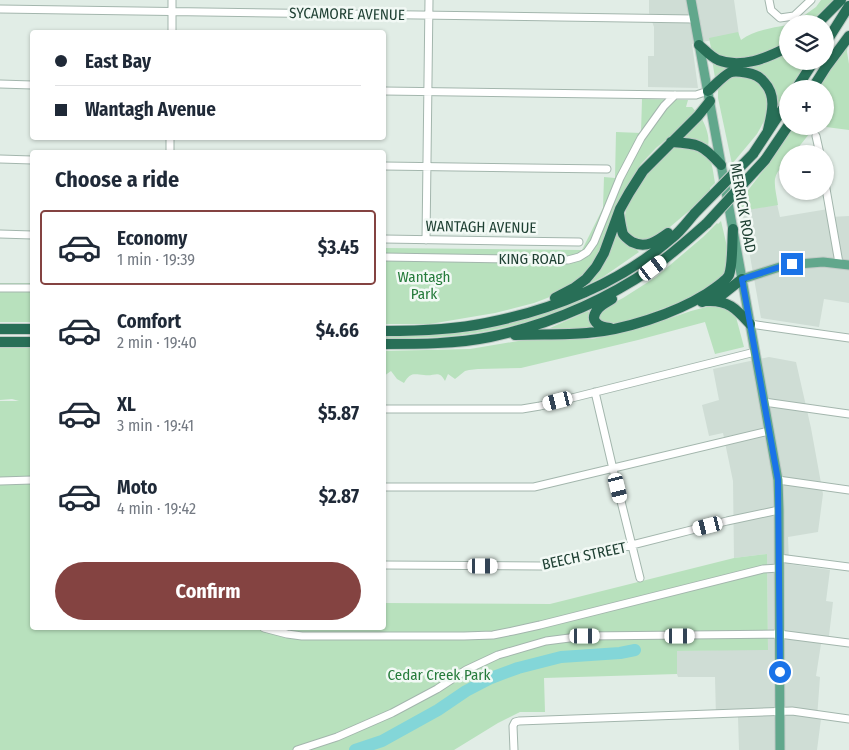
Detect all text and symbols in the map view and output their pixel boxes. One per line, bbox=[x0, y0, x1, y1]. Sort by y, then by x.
street label: SYCAMORE AVENUE bbox=[289, 4, 405, 24]
map controls bbox=[779, 15, 834, 200]
button: layers bbox=[779, 15, 834, 70]
text: East Bay bbox=[85, 50, 151, 73]
button: + bbox=[779, 80, 834, 135]
text: Wantagh Avenue bbox=[85, 98, 216, 121]
button: − bbox=[779, 145, 834, 200]
street label: MERRICK ROAD bbox=[726, 162, 760, 254]
text: Choose a ride bbox=[55, 166, 179, 193]
street label: WANTAGH AVENUE bbox=[426, 217, 536, 237]
icon: car bbox=[57, 225, 102, 270]
text: Economy bbox=[117, 227, 187, 250]
text: $3.45 bbox=[318, 236, 359, 259]
text: 1 min · 19:39 bbox=[117, 250, 195, 269]
street label: KING ROAD bbox=[498, 250, 566, 268]
car bbox=[636, 253, 669, 283]
route end bbox=[781, 253, 803, 275]
park label: Wantagh Park bbox=[398, 268, 451, 303]
icon: car bbox=[57, 308, 102, 353]
text: Comfort bbox=[117, 310, 181, 333]
text: $4.66 bbox=[316, 319, 359, 342]
text: 2 min · 19:40 bbox=[117, 333, 197, 352]
car bbox=[541, 390, 574, 412]
icon: car bbox=[57, 391, 102, 436]
text: XL bbox=[117, 393, 136, 416]
text: $5.87 bbox=[318, 402, 359, 425]
text: 3 min · 19:41 bbox=[117, 416, 194, 435]
car bbox=[607, 472, 628, 504]
icon: car bbox=[57, 474, 102, 519]
text: Moto bbox=[117, 476, 157, 499]
text: $2.87 bbox=[319, 485, 359, 508]
text: 4 min · 19:42 bbox=[117, 499, 196, 518]
car bbox=[691, 515, 724, 537]
street label: BEECH STREET bbox=[540, 538, 628, 574]
car bbox=[468, 559, 498, 574]
button: Confirm bbox=[55, 562, 361, 620]
car bbox=[570, 629, 600, 644]
car bbox=[665, 629, 695, 644]
route start bbox=[769, 661, 791, 683]
park label: Cedar Creek Park bbox=[387, 666, 491, 684]

